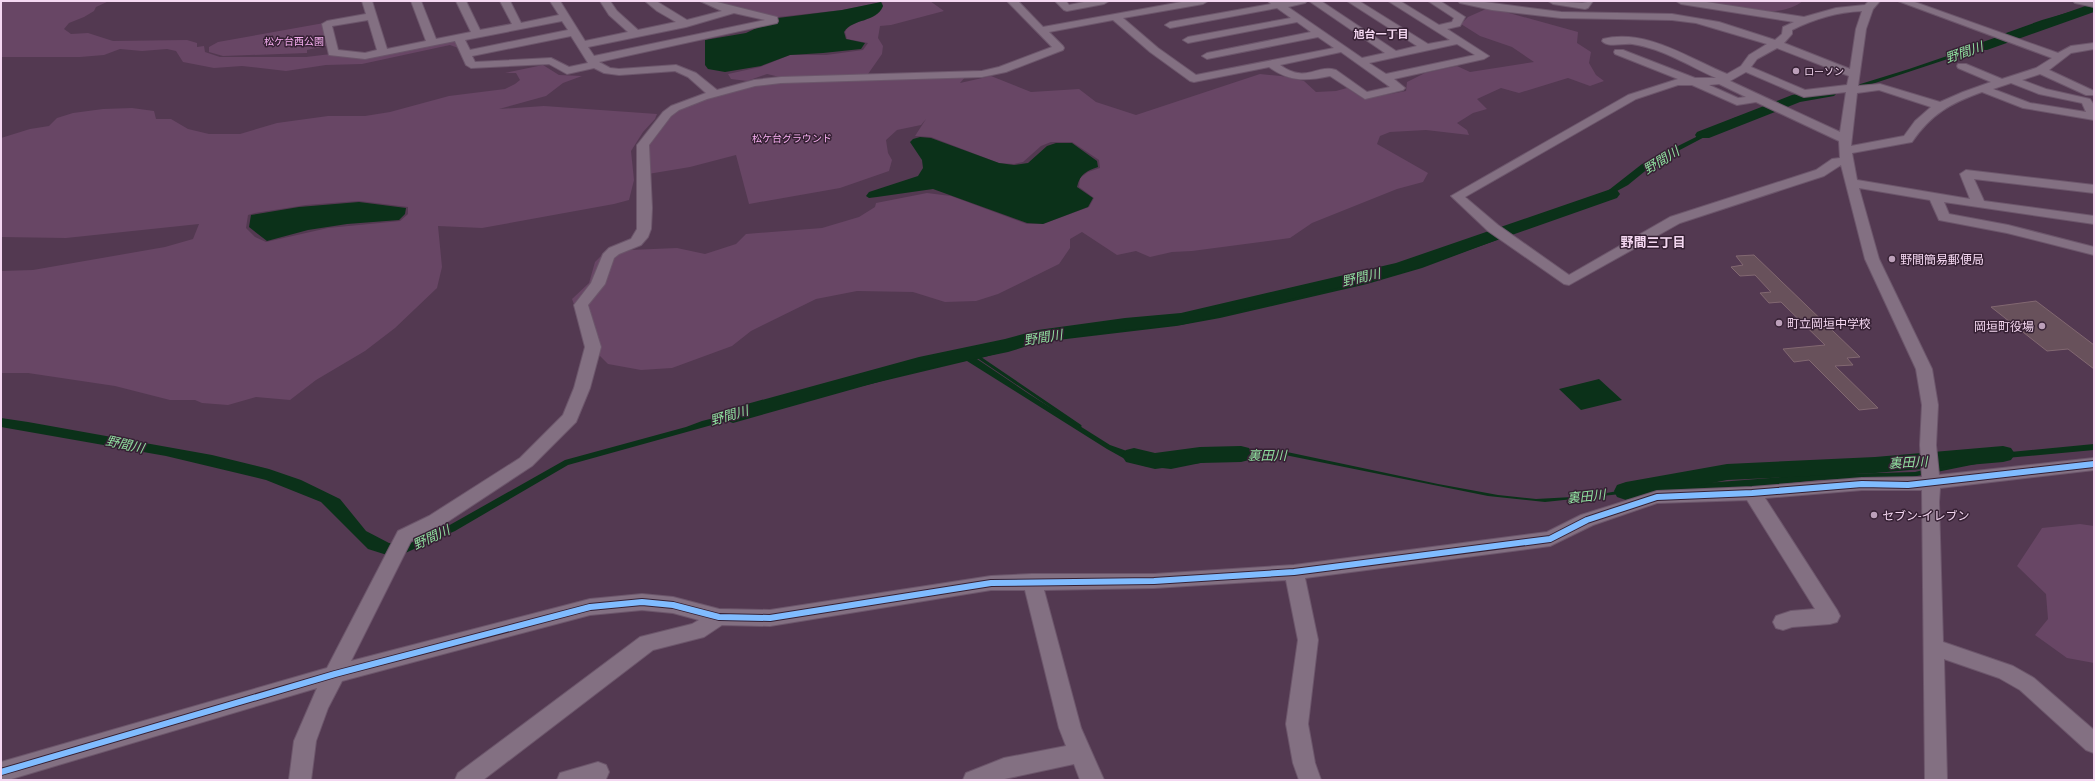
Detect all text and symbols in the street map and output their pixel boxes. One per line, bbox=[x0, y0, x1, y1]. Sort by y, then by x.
district label: 旭台一丁目 bbox=[1354, 28, 1409, 40]
park label: 松ケ台西公園 bbox=[264, 36, 324, 47]
water label: 野間川 bbox=[1943, 38, 1987, 65]
marker: ローソン bbox=[1791, 66, 1801, 76]
place label: ローソン bbox=[1804, 66, 1844, 77]
park label: 松ケ台グラウンド bbox=[752, 133, 832, 144]
water label: 野間川 bbox=[1641, 143, 1683, 176]
district label: 野間三丁目 bbox=[1620, 235, 1686, 249]
place label: 野間簡易郵便局 bbox=[1900, 253, 1984, 266]
marker: 野間簡易郵便局 bbox=[1887, 254, 1897, 264]
water label: 野間川 bbox=[1340, 265, 1384, 288]
place label: 町立岡垣中学校 bbox=[1787, 317, 1871, 330]
marker: 町立岡垣中学校 bbox=[1774, 318, 1784, 328]
place label: 岡垣町役場 bbox=[1974, 320, 2034, 333]
marker: 岡垣町役場 bbox=[2037, 321, 2047, 331]
water label: 野間川 bbox=[1023, 327, 1065, 347]
water label: 野間川 bbox=[708, 402, 752, 427]
water label: 野間川 bbox=[104, 433, 147, 455]
water label: 裏田川 bbox=[1247, 448, 1288, 462]
water label: 裏田川 bbox=[1888, 454, 1930, 470]
water label: 裏田川 bbox=[1566, 487, 1608, 505]
place label: セブン-イレブン bbox=[1882, 509, 1969, 522]
marker: セブン-イレブン bbox=[1869, 510, 1879, 520]
water label: 野間川 bbox=[410, 522, 453, 552]

